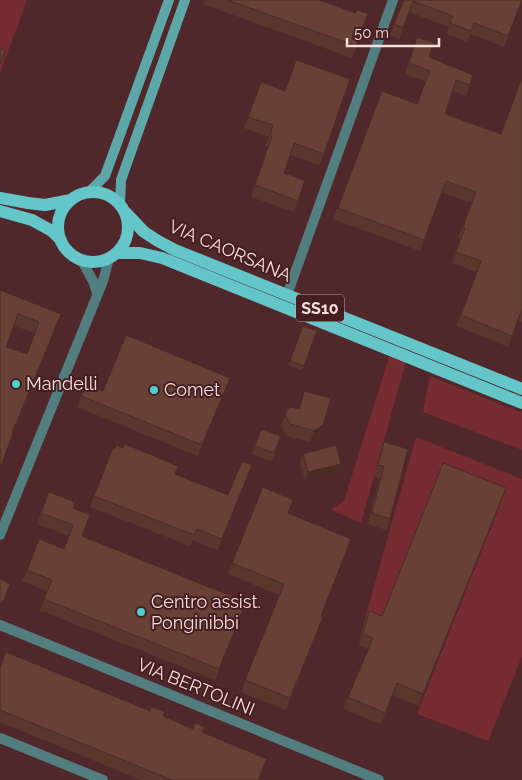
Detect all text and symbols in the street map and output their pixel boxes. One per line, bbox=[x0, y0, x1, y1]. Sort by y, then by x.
scale bar bbox=[347, 15, 440, 47]
text: 50 m bbox=[354, 24, 389, 42]
street label: VIA CAORSANA bbox=[166, 215, 295, 286]
road number: SS10 bbox=[296, 294, 344, 322]
place label: Mandelli bbox=[26, 373, 97, 394]
marker: Mandelli bbox=[10, 378, 22, 390]
place label: Comet bbox=[164, 379, 220, 400]
marker: Comet bbox=[148, 384, 160, 396]
place label: Centro assist. Ponginibbi bbox=[151, 591, 261, 633]
marker: Centro assist. Ponginibbi bbox=[135, 606, 147, 618]
street label: VIA BERTOLINI bbox=[134, 653, 258, 720]

